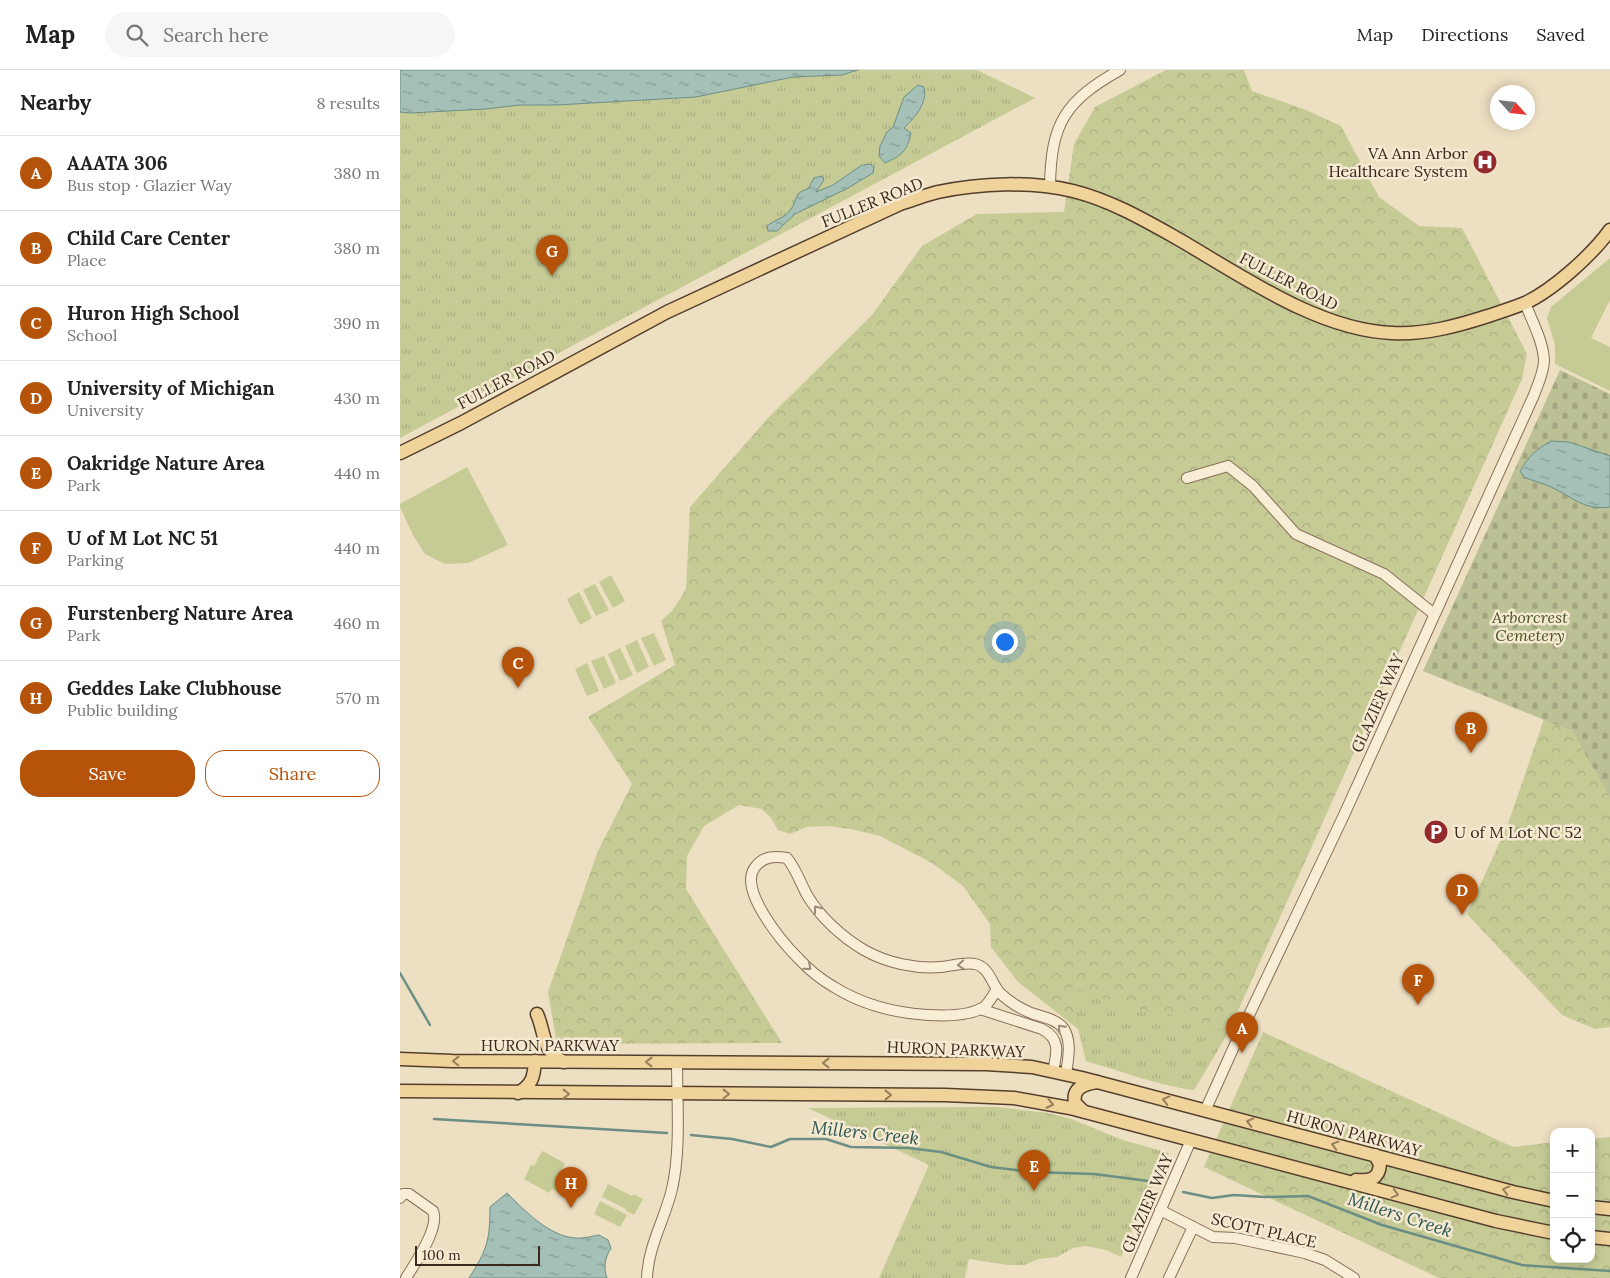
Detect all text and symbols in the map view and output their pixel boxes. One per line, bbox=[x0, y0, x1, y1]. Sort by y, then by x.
search box bbox=[105, 12, 455, 57]
text: Map bbox=[25, 19, 75, 50]
icon: search bbox=[123, 21, 151, 49]
text: Search here bbox=[163, 23, 269, 47]
text: Map bbox=[1357, 23, 1393, 46]
text: Directions bbox=[1421, 23, 1508, 46]
text: Saved bbox=[1536, 23, 1585, 46]
north arrow bbox=[1490, 85, 1535, 130]
text: Nearby bbox=[20, 89, 91, 116]
text: 8 results bbox=[316, 93, 380, 113]
place label: VA Ann Arbor Healthcare System bbox=[1328, 143, 1468, 181]
hospital icon: VA Ann Arbor Healthcare System bbox=[1472, 149, 1498, 175]
text: AAATA 306 bbox=[67, 151, 168, 175]
text: A bbox=[31, 163, 41, 183]
text: 380 m bbox=[334, 163, 380, 183]
street label: FULLER ROAD bbox=[818, 172, 926, 231]
text: Bus stop · Glazier Way bbox=[67, 175, 232, 195]
text: Child Care Center bbox=[67, 226, 230, 250]
pin: G bbox=[536, 235, 568, 276]
text: B bbox=[31, 238, 41, 258]
text: 380 m bbox=[334, 238, 380, 258]
street label: FULLER ROAD bbox=[1236, 248, 1342, 314]
text: Place bbox=[67, 250, 106, 270]
text: Huron High School bbox=[67, 301, 239, 325]
text: C bbox=[30, 313, 42, 333]
text: 390 m bbox=[333, 313, 380, 333]
text: School bbox=[67, 325, 117, 345]
street label: FULLER ROAD bbox=[454, 345, 558, 413]
text: University of Michigan bbox=[67, 376, 275, 400]
text: D bbox=[30, 388, 42, 408]
text: 430 m bbox=[334, 388, 380, 408]
text: University bbox=[67, 400, 144, 420]
text: Oakridge Nature Area bbox=[67, 451, 265, 475]
text: E bbox=[31, 463, 41, 483]
text: 440 m bbox=[334, 463, 380, 483]
text: Park bbox=[67, 475, 100, 495]
text: U of M Lot NC 51 bbox=[67, 526, 218, 550]
text: F bbox=[31, 538, 41, 558]
text: 440 m bbox=[334, 538, 380, 558]
text: Parking bbox=[67, 550, 123, 570]
text: Furstenberg Nature Area bbox=[67, 601, 293, 625]
park label: Arborcrest Cemetery bbox=[1491, 607, 1568, 645]
text: G bbox=[30, 613, 42, 633]
text: 460 m bbox=[334, 613, 380, 633]
text: Park bbox=[67, 625, 100, 645]
your location bbox=[992, 629, 1018, 655]
pin: C bbox=[502, 647, 534, 688]
street label: GLAZIER WAY bbox=[1346, 650, 1408, 756]
text: Geddes Lake Clubhouse bbox=[67, 676, 281, 700]
text: H bbox=[30, 688, 42, 708]
text: 570 m bbox=[335, 688, 380, 708]
text: Public building bbox=[67, 700, 177, 720]
pin: B bbox=[1455, 712, 1487, 753]
button: Save bbox=[20, 750, 195, 797]
button: Share bbox=[205, 750, 380, 797]
parking icon: U of M Lot NC 52 bbox=[1423, 819, 1449, 845]
place label: U of M Lot NC 52 bbox=[1454, 822, 1582, 842]
pin: D bbox=[1446, 874, 1478, 915]
one-way arrow bbox=[814, 905, 823, 915]
one-way arrow bbox=[956, 959, 964, 970]
one-way arrow bbox=[802, 961, 811, 970]
pin: F bbox=[1402, 964, 1434, 1005]
pin: A bbox=[1226, 1012, 1258, 1053]
one-way arrow bbox=[1058, 1025, 1067, 1034]
street label: HURON PARKWAY bbox=[481, 1035, 620, 1055]
street label: HURON PARKWAY bbox=[886, 1037, 1026, 1061]
one-way arrow bbox=[452, 1056, 460, 1066]
one-way arrow bbox=[645, 1057, 652, 1067]
one-way arrow bbox=[821, 1058, 829, 1068]
one-way arrow bbox=[563, 1088, 571, 1099]
one-way arrow bbox=[722, 1089, 730, 1099]
one-way arrow bbox=[885, 1090, 893, 1100]
one-way arrow bbox=[1163, 1096, 1171, 1106]
one-way arrow bbox=[1046, 1098, 1055, 1108]
street label: HURON PARKWAY bbox=[1285, 1105, 1424, 1161]
water label: Millers Creek bbox=[810, 1115, 920, 1150]
one-way arrow bbox=[1246, 1118, 1254, 1128]
map controls bbox=[1550, 1128, 1595, 1263]
button: + bbox=[1550, 1128, 1595, 1173]
one-way arrow bbox=[1331, 1140, 1339, 1150]
pin: E bbox=[1018, 1150, 1050, 1191]
street label: GLAZIER WAY bbox=[1117, 1150, 1177, 1256]
pin: H bbox=[555, 1167, 587, 1208]
button: − bbox=[1550, 1173, 1595, 1218]
one-way arrow bbox=[1502, 1185, 1511, 1196]
water label: Millers Creek bbox=[1345, 1187, 1455, 1242]
one-way arrow bbox=[1391, 1189, 1399, 1199]
street label: SCOTT PLACE bbox=[1209, 1208, 1319, 1252]
button: locate bbox=[1550, 1218, 1595, 1263]
scale bar bbox=[415, 1243, 540, 1266]
text: 100 m bbox=[422, 1246, 461, 1264]

